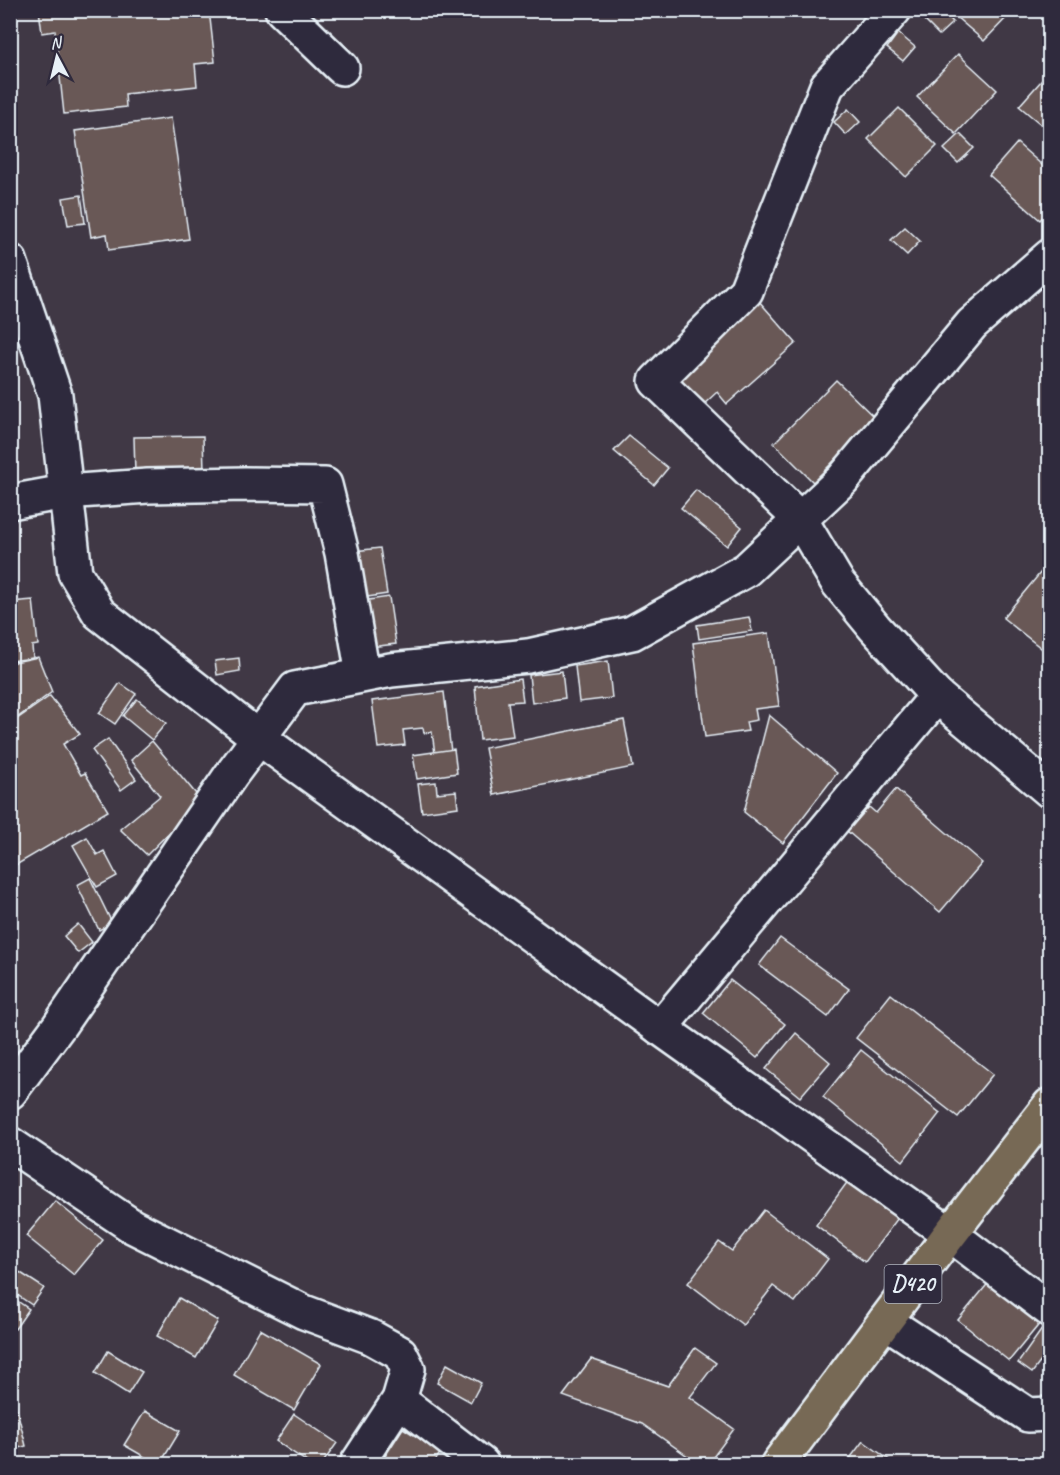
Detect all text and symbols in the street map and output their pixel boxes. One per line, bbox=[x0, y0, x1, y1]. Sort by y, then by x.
north arrow bbox=[27, 27, 87, 87]
text: N bbox=[49, 32, 64, 54]
road number: D420 bbox=[884, 1265, 942, 1303]

